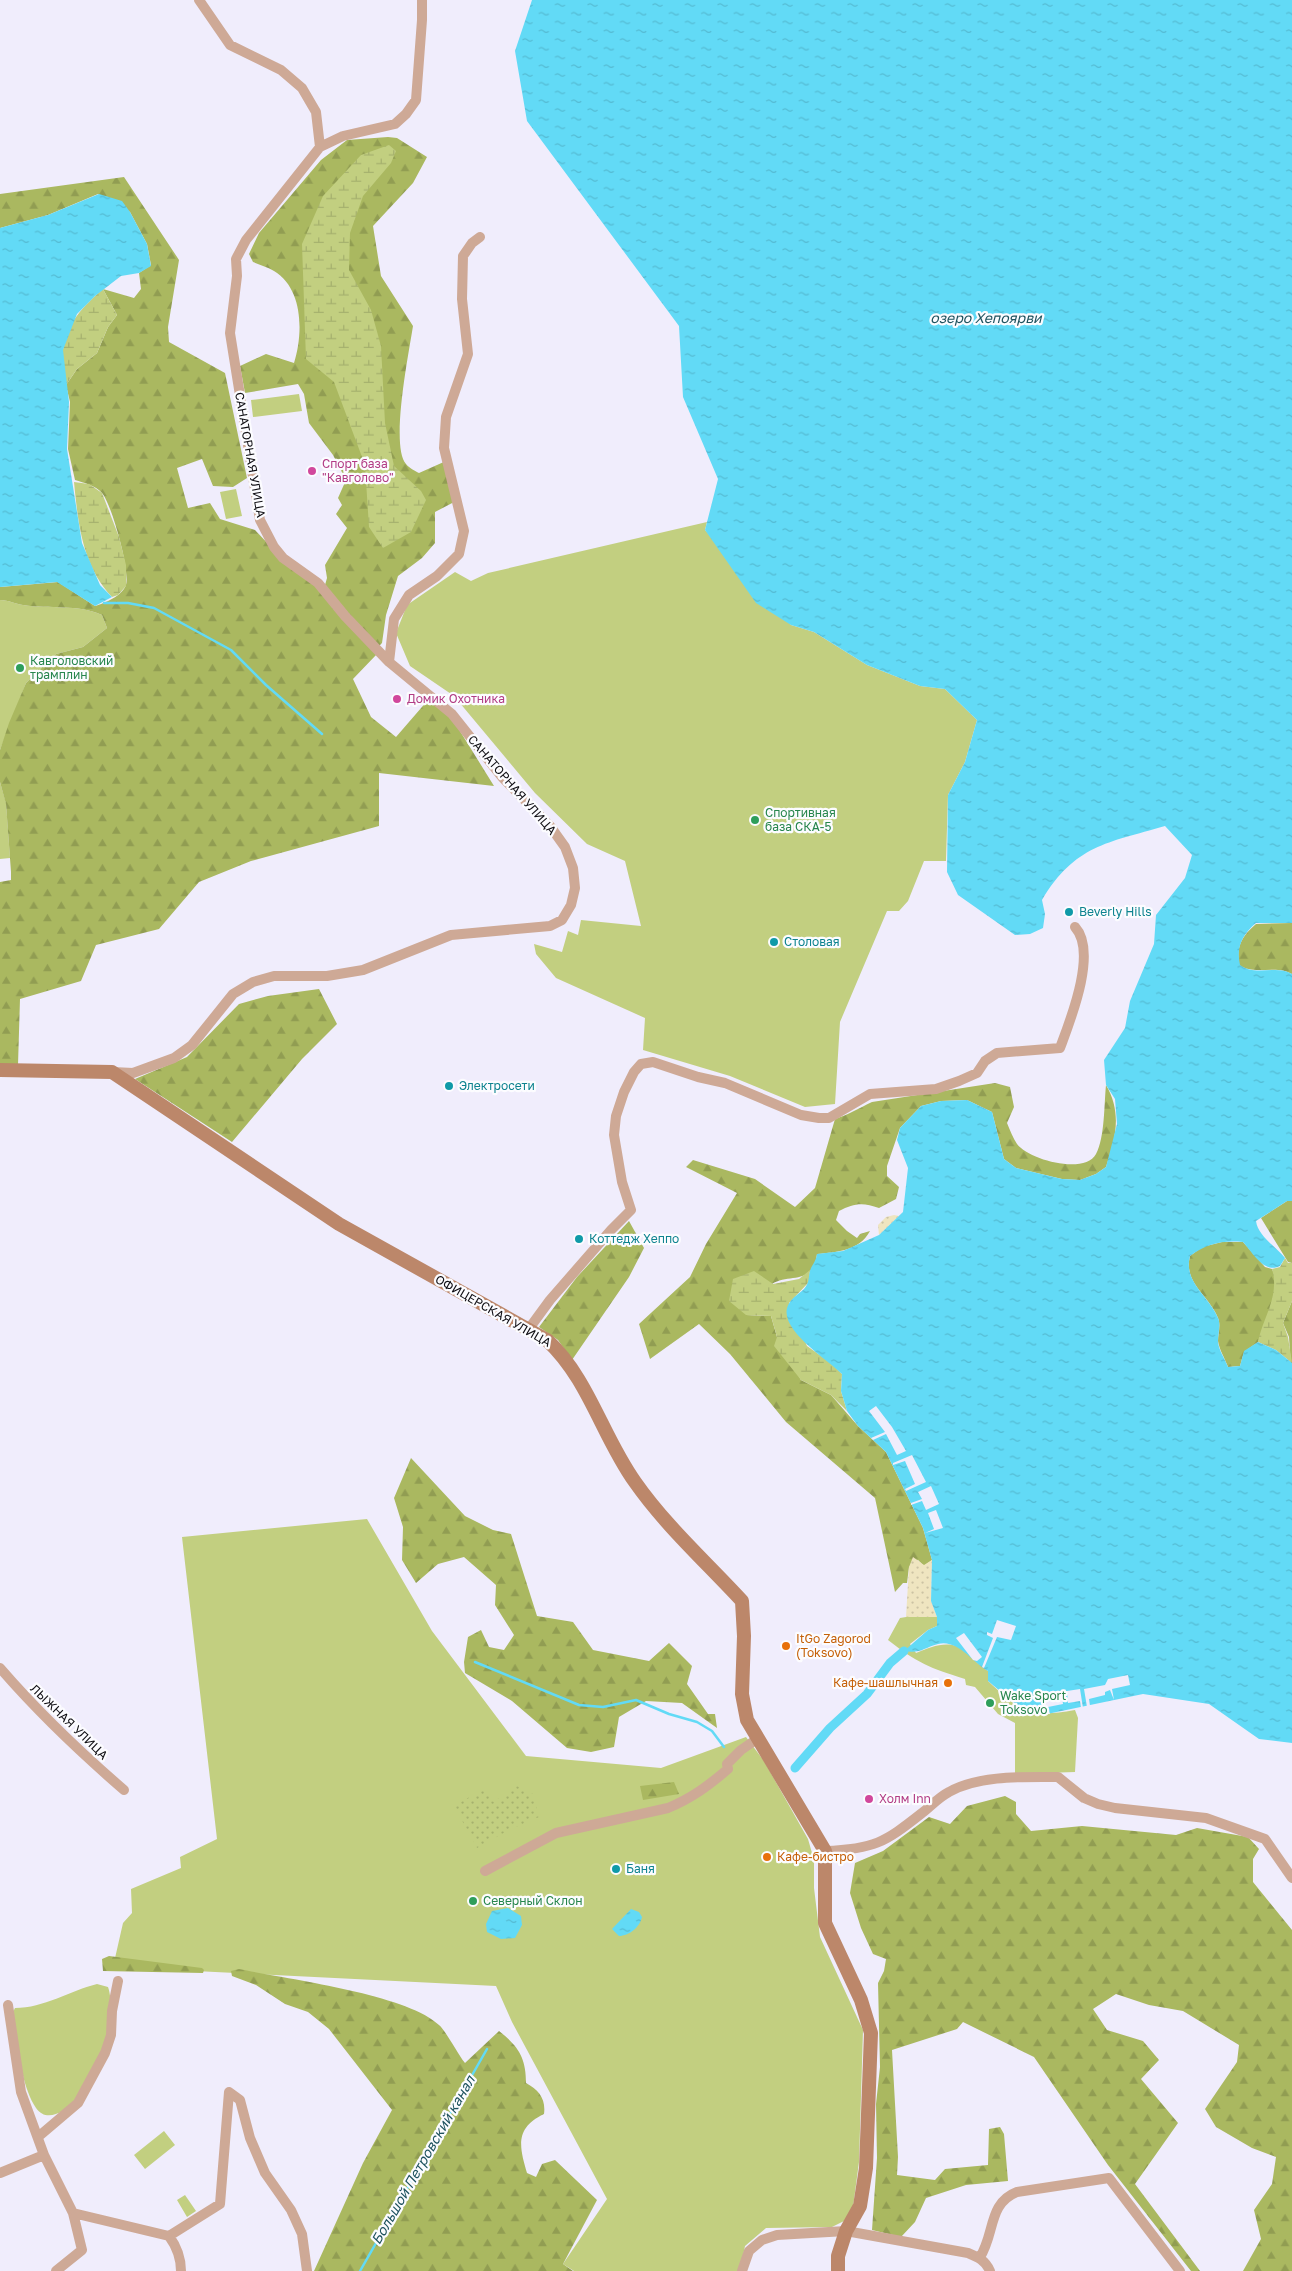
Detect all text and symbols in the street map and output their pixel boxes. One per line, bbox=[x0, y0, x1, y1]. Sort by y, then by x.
water label: озеро Хепоярви bbox=[930, 309, 1043, 326]
street label: САНАТОРНАЯ УЛИЦА bbox=[232, 391, 269, 519]
place label: Спорт база "Кавголово" bbox=[322, 456, 394, 485]
marker: Спорт база "Кавголово" bbox=[306, 465, 318, 477]
place label: Кавголовский трамплин bbox=[30, 653, 113, 682]
marker: Кавголовский трамплин bbox=[14, 662, 26, 674]
place label: Домик Охотника bbox=[407, 691, 505, 706]
marker: Домик Охотника bbox=[391, 693, 403, 705]
street label: САНАТОРНАЯ УЛИЦА bbox=[465, 732, 560, 838]
place label: Спортивная база СКА-5 bbox=[765, 805, 836, 834]
marker: Спортивная база СКА-5 bbox=[749, 814, 761, 826]
place label: Beverly Hills bbox=[1079, 904, 1152, 919]
marker: Beverly Hills bbox=[1063, 906, 1075, 918]
place label: Столовая bbox=[784, 934, 840, 949]
marker: Столовая bbox=[768, 936, 780, 948]
place label: Электросети bbox=[459, 1078, 535, 1093]
marker: Электросети bbox=[443, 1080, 455, 1092]
place label: Коттедж Хеппо bbox=[589, 1231, 679, 1246]
marker: Коттедж Хеппо bbox=[573, 1233, 585, 1245]
street label: ОФИЦЕРСКАЯ УЛИЦА bbox=[433, 1271, 554, 1350]
place label: ItGo Zagorod (Toksovo) bbox=[796, 1631, 871, 1660]
marker: ItGo Zagorod (Toksovo) bbox=[780, 1640, 792, 1652]
place label: Кафе-шашлычная bbox=[833, 1675, 938, 1690]
marker: Кафе-шашлычная bbox=[942, 1677, 954, 1689]
street label: ЛЫЖНАЯ УЛИЦА bbox=[28, 1681, 111, 1762]
place label: Wake Sport Toksovo bbox=[1000, 1688, 1067, 1717]
marker: Wake Sport Toksovo bbox=[984, 1697, 996, 1709]
place label: Холм Inn bbox=[879, 1791, 931, 1806]
marker: Холм Inn bbox=[863, 1793, 875, 1805]
place label: Кафе-бистро bbox=[777, 1849, 854, 1864]
marker: Кафе-бистро bbox=[761, 1851, 773, 1863]
place label: Баня bbox=[626, 1861, 655, 1876]
marker: Баня bbox=[610, 1863, 622, 1875]
place label: Северный Склон bbox=[483, 1893, 582, 1908]
marker: Северный Склон bbox=[467, 1895, 479, 1907]
water label: Большой Петровский канал bbox=[367, 2072, 478, 2247]

